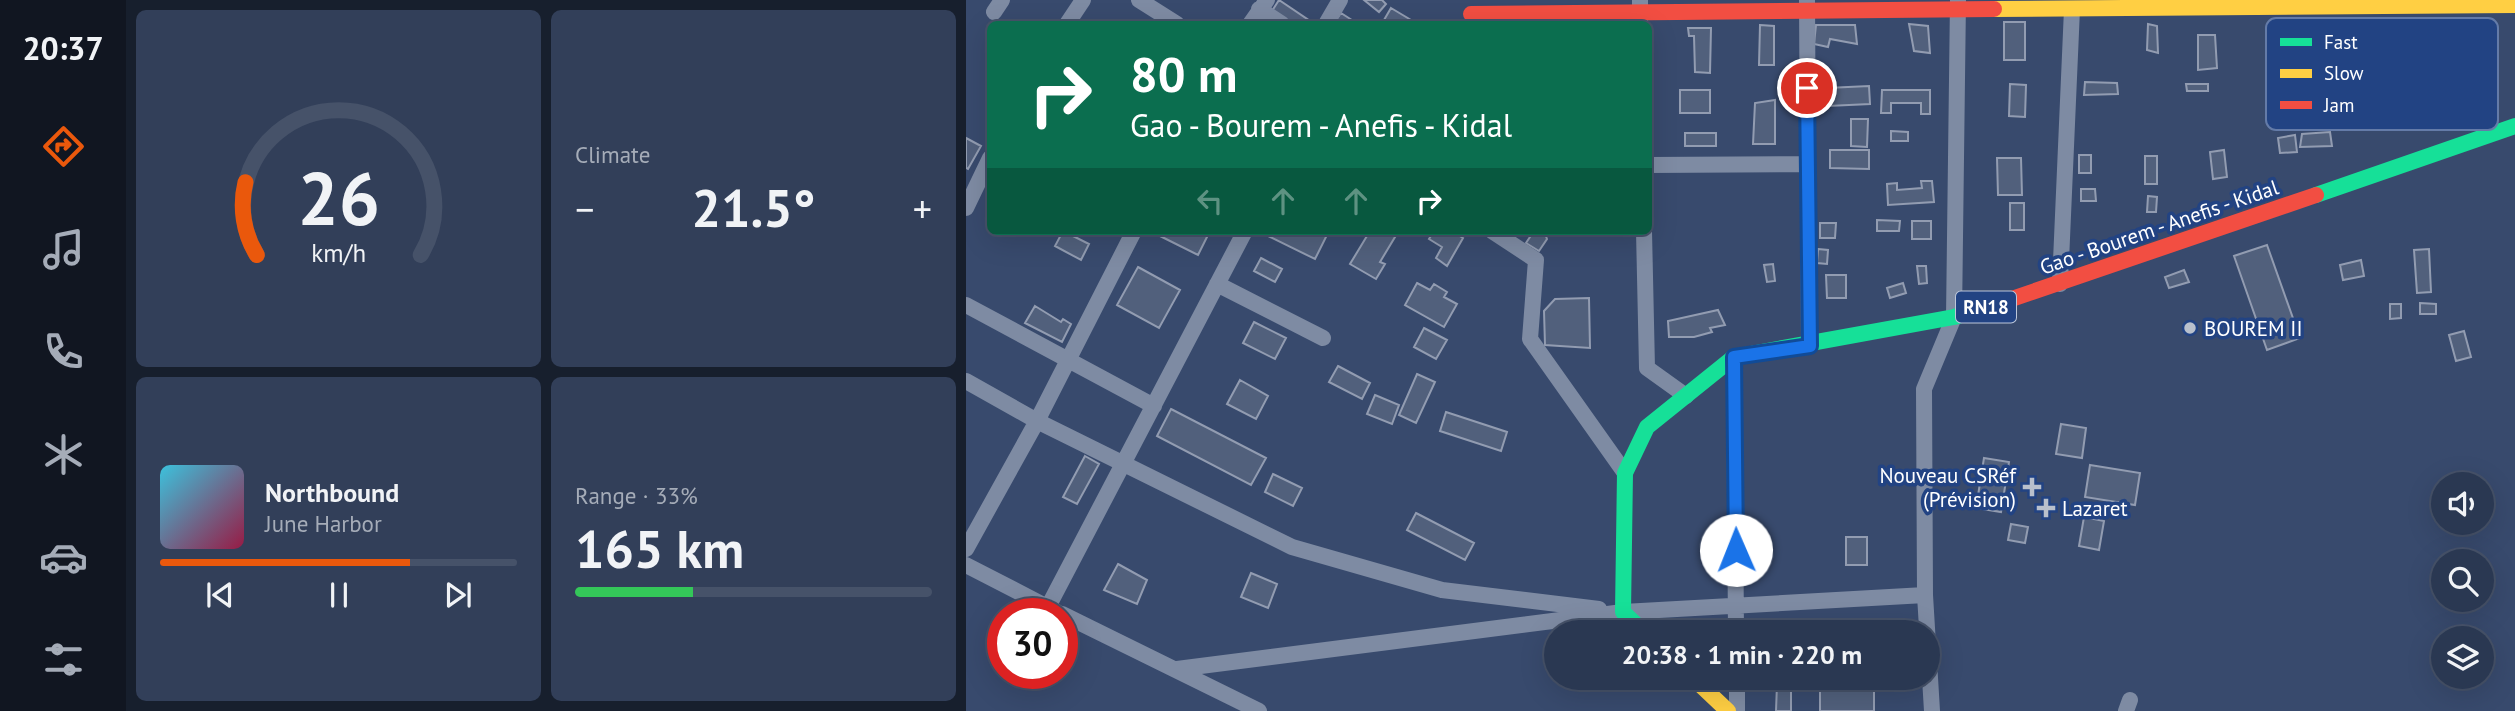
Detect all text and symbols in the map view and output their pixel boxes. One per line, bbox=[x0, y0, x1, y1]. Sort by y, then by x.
legend bbox=[2266, 18, 2498, 130]
text: 20:37 bbox=[22, 27, 104, 69]
text: Fast bbox=[2324, 30, 2358, 54]
text: 80 m bbox=[1130, 42, 1237, 106]
icon: right bbox=[1015, 49, 1106, 140]
pin bbox=[1777, 58, 1837, 118]
text: Slow bbox=[2324, 61, 2364, 85]
icon: arrive bbox=[1788, 69, 1826, 107]
text: Jam bbox=[2323, 93, 2354, 117]
text: Gao - Bourem - Anefis - Kidal bbox=[1130, 104, 1512, 146]
icon: directions bbox=[39, 122, 88, 171]
text: Climate bbox=[575, 140, 650, 169]
text: 26 bbox=[297, 151, 380, 245]
street label: Gao - Bourem - Anefis - Kidal bbox=[2036, 173, 2282, 281]
text: 21.5° bbox=[692, 174, 815, 241]
icon: left bbox=[1191, 182, 1229, 220]
icon: ahead bbox=[1264, 182, 1302, 220]
icon: ahead bbox=[1337, 182, 1375, 220]
icon: right bbox=[1410, 182, 1448, 220]
text: − bbox=[575, 184, 594, 233]
text: + bbox=[913, 184, 932, 233]
icon: music bbox=[39, 225, 88, 274]
text: km/h bbox=[311, 236, 366, 268]
road number: RN18 bbox=[1956, 292, 2016, 322]
place label: BOUREM II bbox=[2204, 315, 2303, 342]
marker: BOUREM II bbox=[2182, 320, 2198, 336]
icon: phone bbox=[39, 327, 88, 376]
icon: climate bbox=[39, 430, 88, 479]
place label: Nouveau CSRéf (Prévision) bbox=[1879, 462, 2017, 513]
map controls bbox=[2431, 472, 2494, 689]
button: sound bbox=[2431, 472, 2494, 535]
text: Northbound bbox=[265, 476, 399, 509]
marker: Nouveau CSRéf (Prévision) bbox=[2022, 477, 2042, 497]
text: Range · 33% bbox=[575, 481, 698, 510]
place label: Lazaret bbox=[2062, 495, 2128, 522]
marker: Lazaret bbox=[2036, 498, 2056, 518]
text: June Harbor bbox=[265, 509, 382, 538]
position arrow bbox=[1699, 513, 1773, 587]
text: 165 km bbox=[575, 515, 744, 582]
icon: car bbox=[39, 533, 88, 582]
button: search bbox=[2431, 549, 2494, 612]
icon: previous bbox=[201, 576, 239, 614]
icon: pause bbox=[320, 576, 358, 614]
icon: next bbox=[439, 576, 477, 614]
speed limit sign: 30 bbox=[987, 598, 1078, 689]
button: layers bbox=[2431, 626, 2494, 689]
icon: filters bbox=[39, 635, 88, 684]
text: 20:38 · 1 min · 220 m bbox=[1622, 638, 1862, 671]

